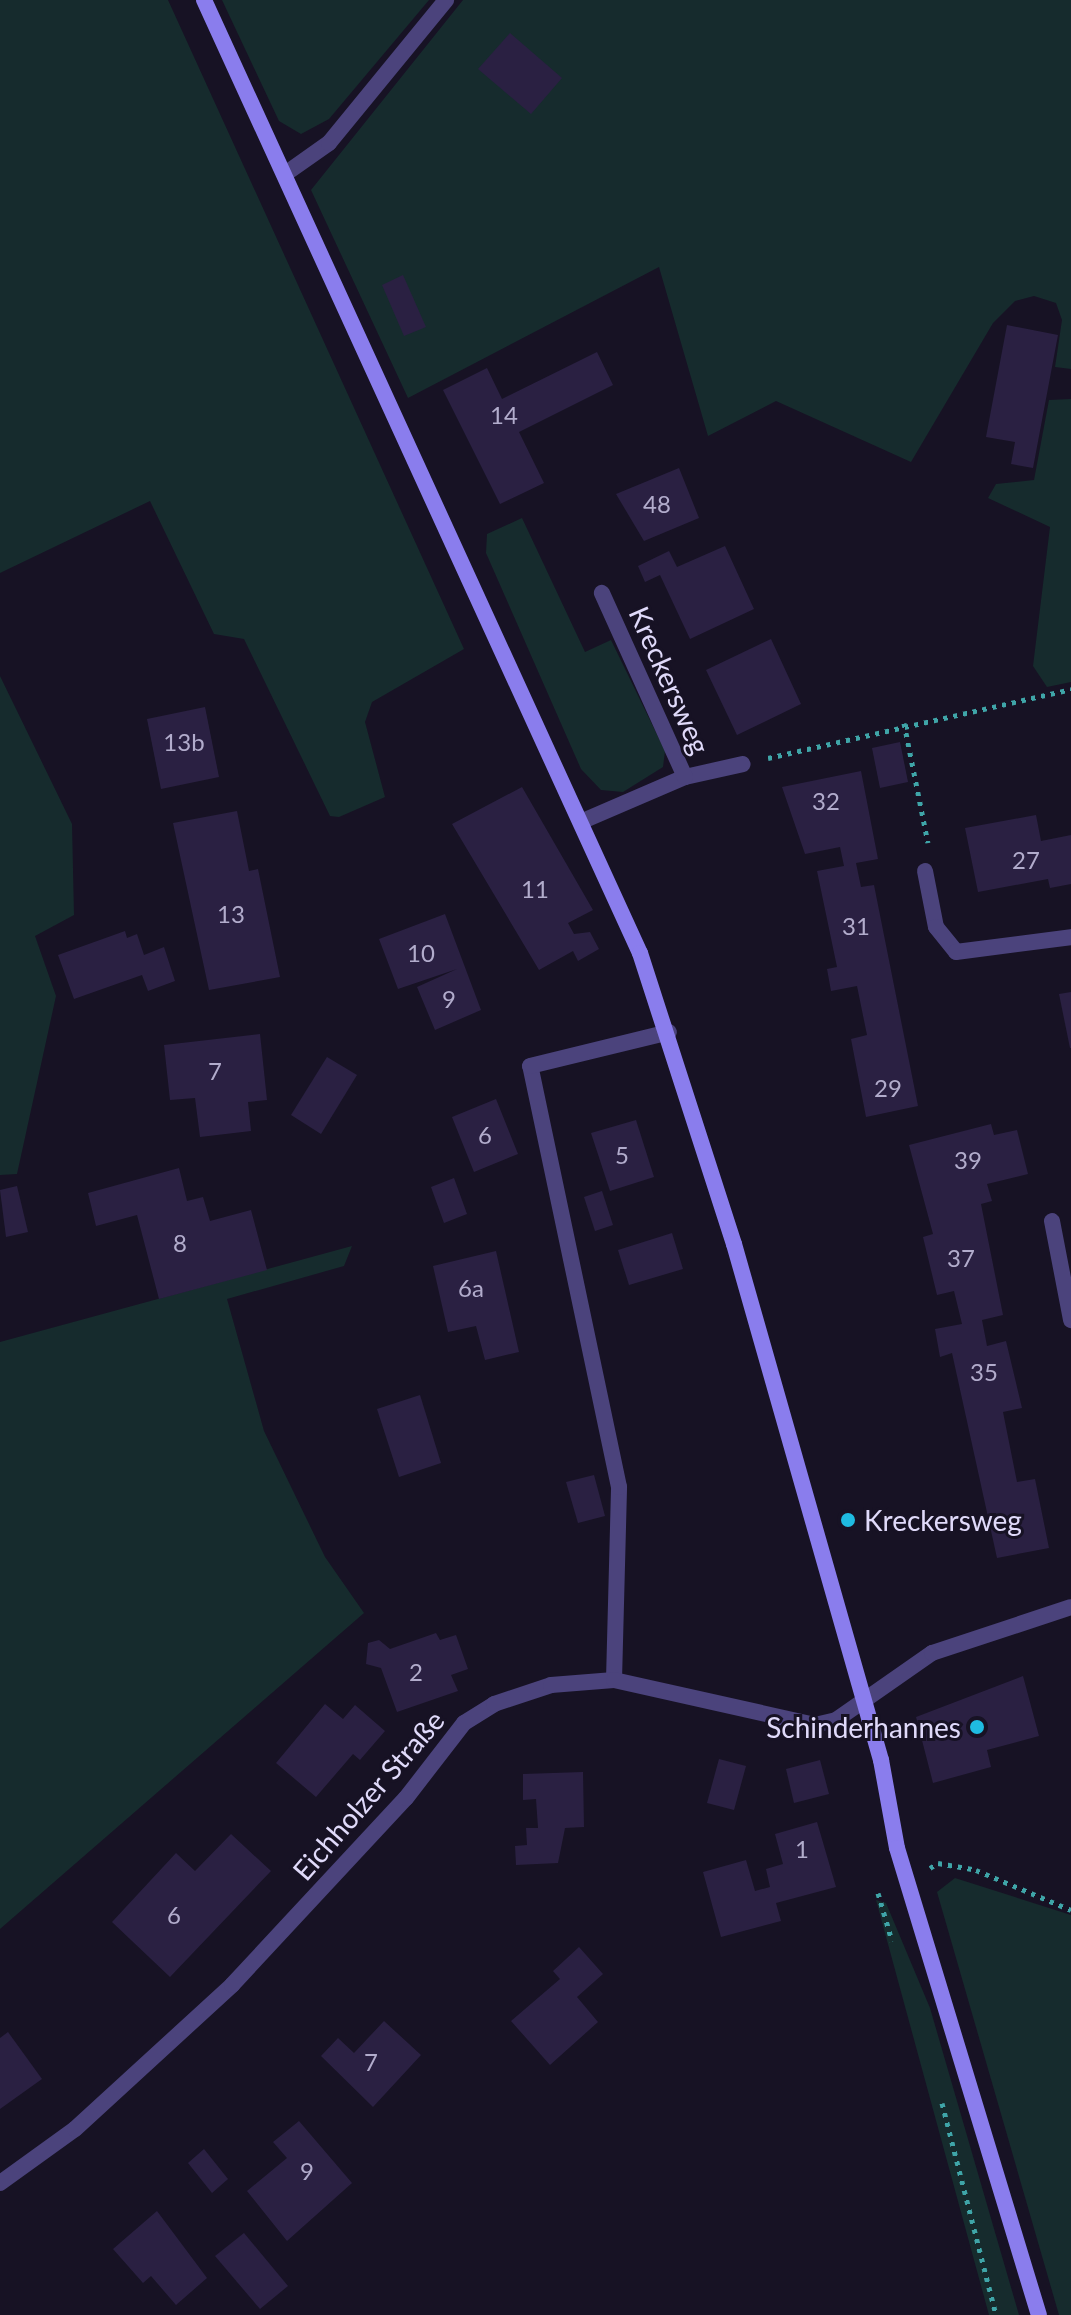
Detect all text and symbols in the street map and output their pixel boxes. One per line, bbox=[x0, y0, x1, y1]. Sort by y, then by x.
house number: 14 bbox=[490, 401, 518, 429]
house number: 48 bbox=[643, 490, 671, 518]
street label: Kreckersweg bbox=[623, 601, 717, 759]
house number: 13b bbox=[163, 728, 205, 756]
house number: 32 bbox=[812, 787, 840, 815]
house number: 27 bbox=[1012, 846, 1040, 874]
house number: 11 bbox=[521, 875, 549, 903]
house number: 13 bbox=[217, 900, 245, 928]
house number: 31 bbox=[842, 912, 870, 940]
house number: 10 bbox=[407, 939, 435, 967]
house number: 9 bbox=[442, 985, 456, 1013]
house number: 7 bbox=[208, 1057, 222, 1085]
house number: 29 bbox=[874, 1074, 902, 1102]
house number: 6 bbox=[478, 1121, 492, 1149]
house number: 5 bbox=[615, 1141, 629, 1169]
house number: 39 bbox=[954, 1146, 982, 1174]
house number: 8 bbox=[173, 1229, 187, 1257]
house number: 37 bbox=[947, 1244, 975, 1272]
house number: 6a bbox=[458, 1274, 484, 1302]
house number: 35 bbox=[970, 1358, 998, 1386]
place label: Kreckersweg bbox=[864, 1503, 1022, 1537]
marker: Kreckersweg bbox=[839, 1511, 857, 1529]
house number: 2 bbox=[409, 1658, 423, 1686]
street label: Eichholzer Straße bbox=[285, 1703, 451, 1887]
place label: Schinderhannes bbox=[766, 1710, 961, 1744]
marker: Schinderhannes bbox=[968, 1718, 986, 1736]
house number: 1 bbox=[795, 1835, 809, 1863]
house number: 6 bbox=[167, 1901, 181, 1929]
house number: 7 bbox=[364, 2048, 378, 2076]
house number: 9 bbox=[300, 2157, 314, 2185]

